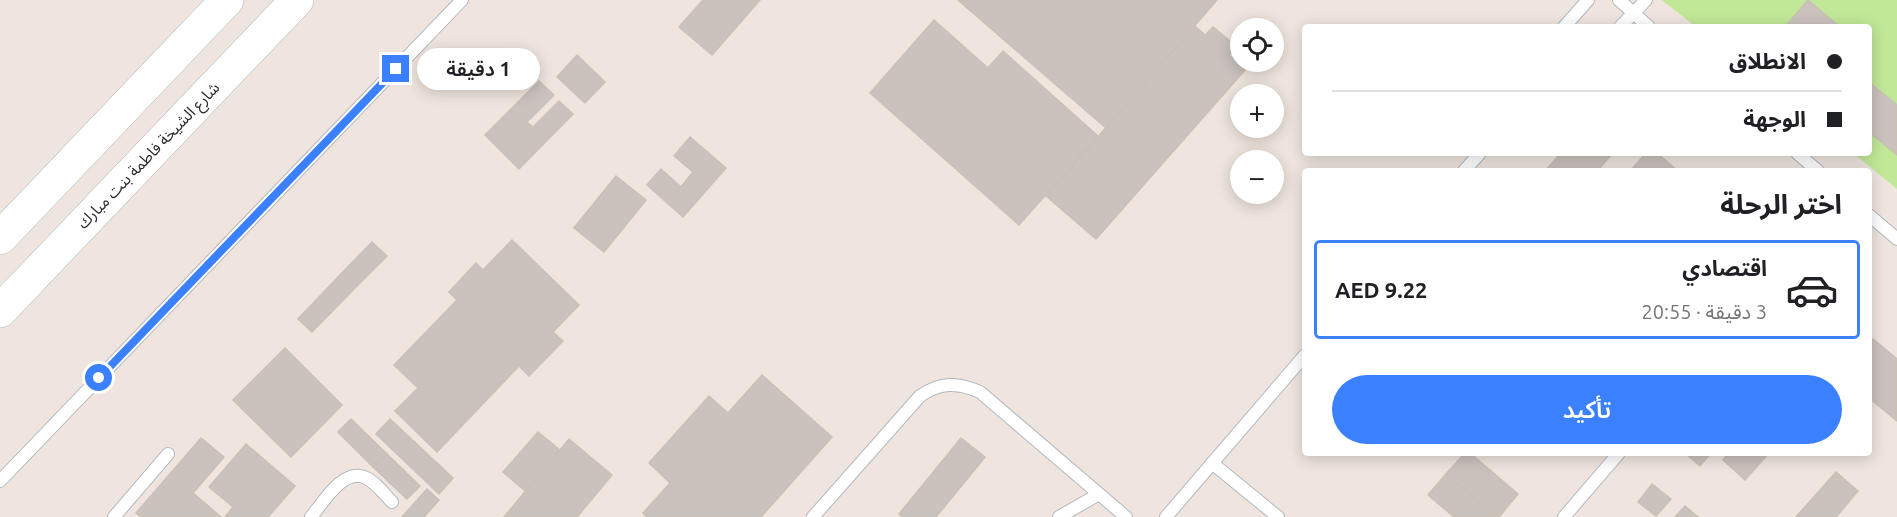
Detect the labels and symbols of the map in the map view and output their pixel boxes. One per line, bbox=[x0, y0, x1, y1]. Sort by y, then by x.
callout: 1 دقيقة bbox=[417, 48, 540, 90]
route end bbox=[382, 55, 409, 82]
street label: شارع الشيخة فاطمة بنت مبارك bbox=[73, 78, 226, 235]
route start bbox=[85, 364, 112, 391]

